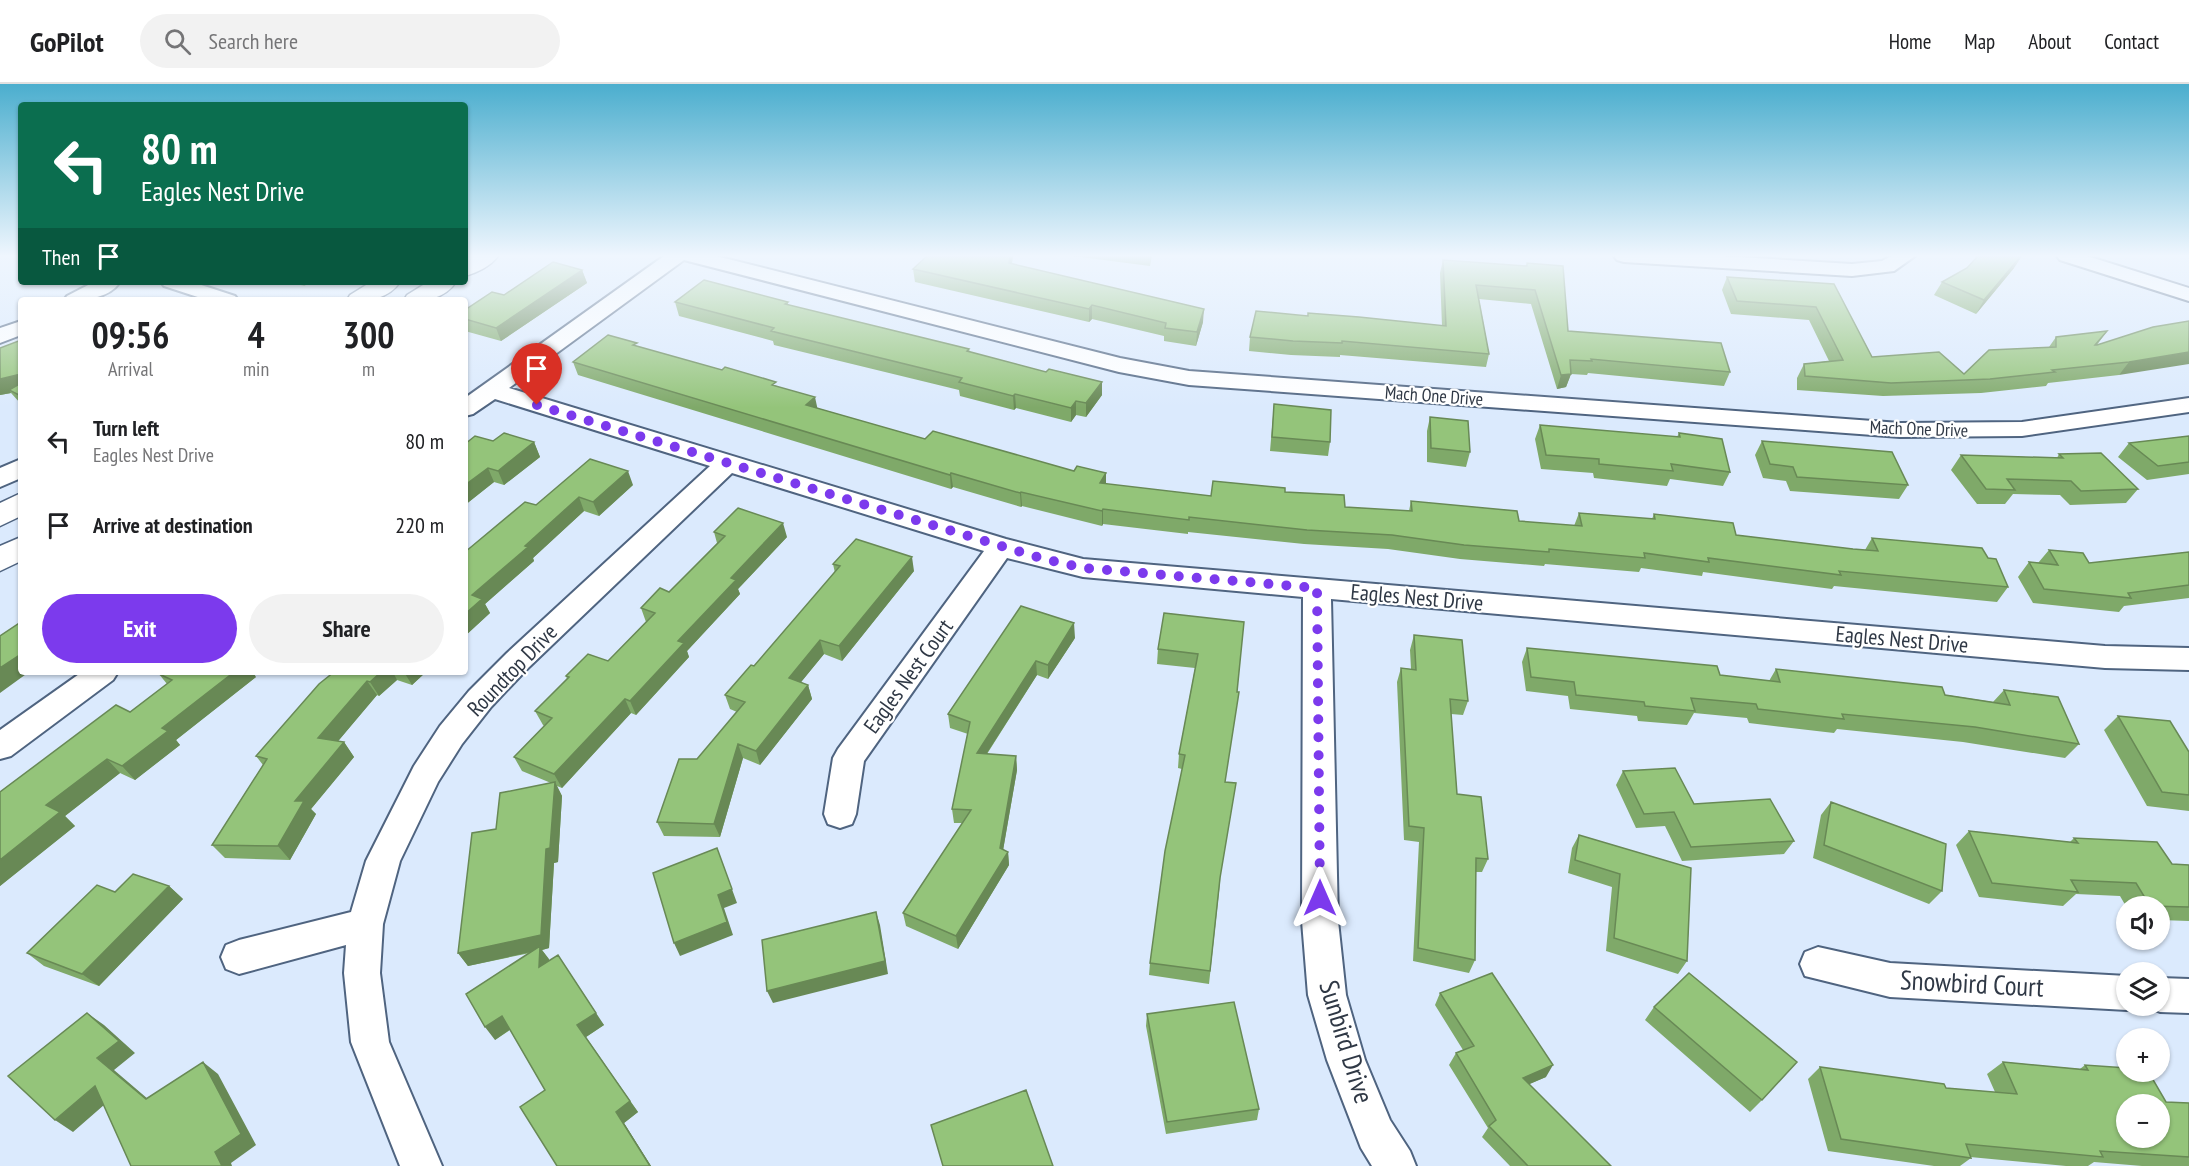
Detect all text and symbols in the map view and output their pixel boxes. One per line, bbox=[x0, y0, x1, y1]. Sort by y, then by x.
search box bbox=[140, 14, 560, 68]
text: GoPilot bbox=[30, 23, 104, 60]
icon: search bbox=[161, 25, 194, 58]
text: Search here bbox=[209, 27, 298, 55]
text: Home bbox=[1889, 28, 1931, 55]
text: Map bbox=[1964, 28, 1995, 55]
text: About bbox=[2028, 28, 2071, 55]
text: Contact bbox=[2104, 28, 2159, 55]
text: 80 m bbox=[141, 121, 218, 176]
icon: left bbox=[42, 126, 120, 204]
text: Eagles Nest Drive bbox=[141, 174, 304, 208]
icon: arrive bbox=[92, 240, 125, 273]
text: Then bbox=[42, 243, 80, 271]
text: 09:56 bbox=[92, 311, 169, 358]
text: 4 bbox=[247, 311, 265, 358]
text: 300 bbox=[343, 311, 394, 358]
pin bbox=[511, 343, 562, 405]
icon: arrive bbox=[520, 352, 553, 385]
text: Arrival bbox=[108, 356, 153, 382]
text: min bbox=[243, 356, 269, 382]
text: m bbox=[362, 356, 375, 382]
street label: Mach One Drive bbox=[1384, 381, 1484, 410]
text: Turn left bbox=[93, 414, 159, 442]
street label: Mach One Drive bbox=[1869, 415, 1969, 442]
icon: left bbox=[42, 425, 75, 458]
text: 80 m bbox=[405, 427, 444, 455]
text: Eagles Nest Drive bbox=[93, 442, 214, 468]
icon: arrive bbox=[42, 509, 75, 542]
text: Arrive at destination bbox=[93, 511, 253, 539]
text: 220 m bbox=[395, 511, 444, 539]
street label: Eagles Nest Drive bbox=[1349, 577, 1485, 617]
button: Exit bbox=[42, 594, 237, 663]
button: Share bbox=[249, 594, 444, 663]
street label: Eagles Nest Court bbox=[857, 613, 959, 739]
street label: Roundtop Drive bbox=[461, 618, 563, 722]
street label: Eagles Nest Drive bbox=[1834, 619, 1970, 659]
position arrow bbox=[1288, 866, 1352, 930]
map controls bbox=[2116, 896, 2170, 1148]
button: sound bbox=[2116, 896, 2170, 950]
street label: Snowbird Court bbox=[1899, 962, 2045, 1004]
button: layers bbox=[2116, 962, 2170, 1016]
street label: Sunbird Drive bbox=[1312, 976, 1382, 1107]
button: + bbox=[2116, 1028, 2170, 1082]
button: − bbox=[2116, 1094, 2170, 1148]

